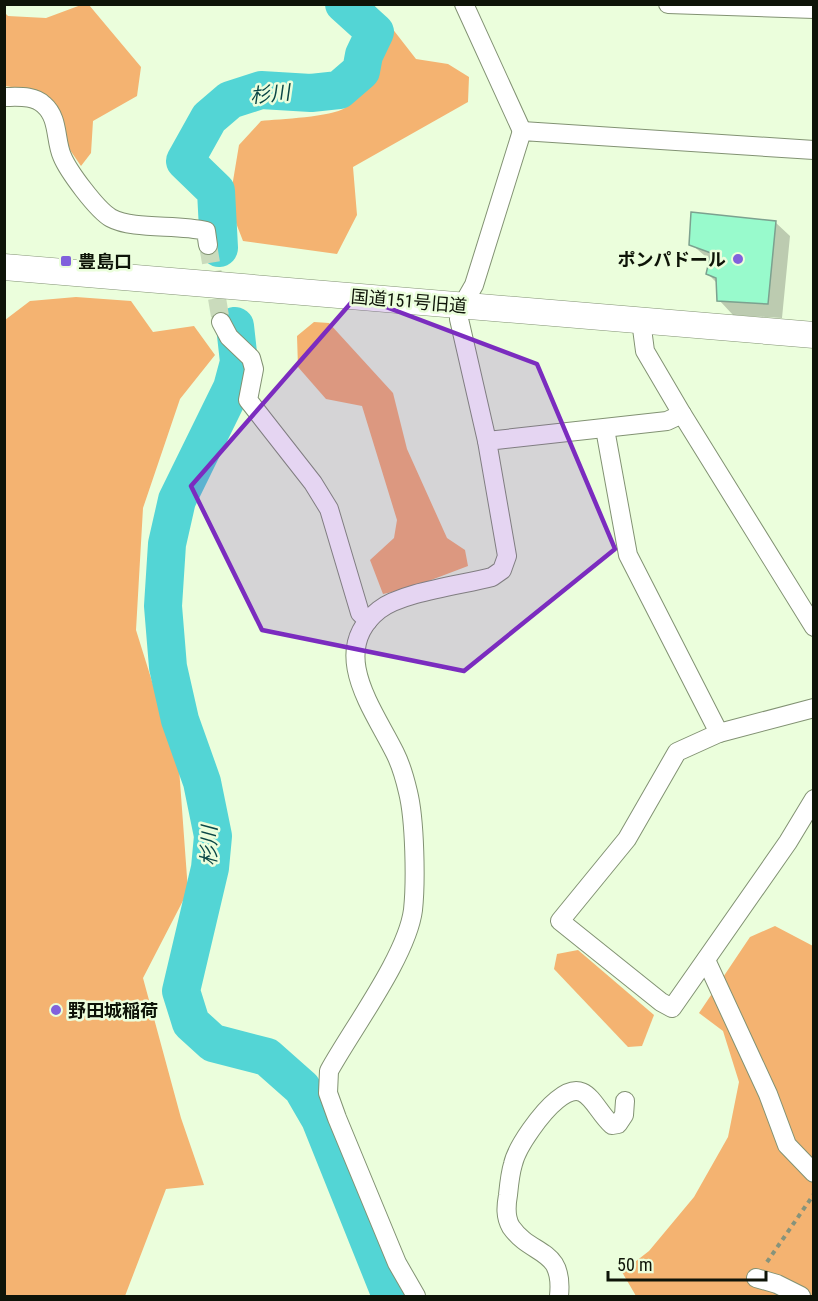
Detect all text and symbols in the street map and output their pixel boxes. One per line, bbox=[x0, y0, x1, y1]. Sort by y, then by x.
water label: 杉川 bbox=[249, 80, 293, 108]
place label: ポンパドール bbox=[617, 249, 726, 270]
place label: 豊島口 bbox=[78, 251, 132, 272]
marker: ポンパドール bbox=[731, 252, 745, 266]
marker: 豊島口 bbox=[59, 254, 73, 268]
street label: 国道151号旧道 bbox=[350, 285, 468, 317]
water label: 杉川 bbox=[197, 824, 221, 866]
place label: 野田城稲荷 bbox=[68, 1000, 158, 1021]
marker: 野田城稲荷 bbox=[49, 1003, 63, 1017]
scale bar bbox=[608, 1244, 766, 1282]
text: 50 m bbox=[617, 1254, 652, 1275]

